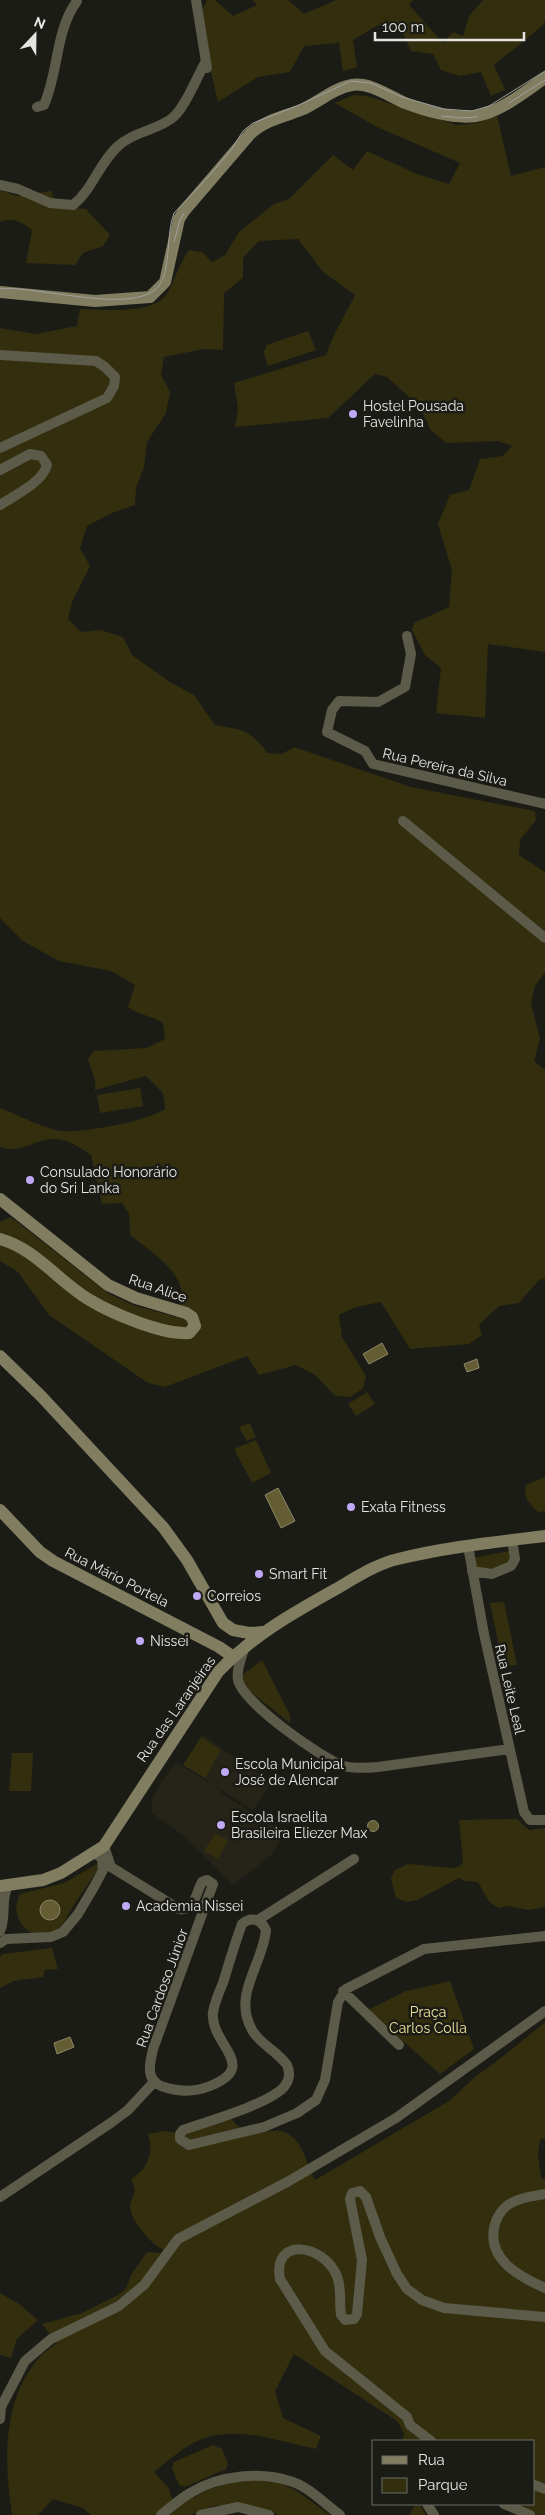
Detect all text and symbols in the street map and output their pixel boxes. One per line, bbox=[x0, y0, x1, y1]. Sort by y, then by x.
north arrow bbox=[10, 10, 60, 60]
scale bar bbox=[375, 10, 524, 42]
text: N bbox=[32, 14, 48, 32]
text: 100 m bbox=[382, 18, 424, 36]
place label: Hostel Pousada Favelinha bbox=[363, 398, 464, 430]
marker: Hostel Pousada Favelinha bbox=[347, 408, 359, 420]
street label: Rua Pereira da Silva bbox=[381, 745, 509, 789]
place label: Consulado Honorário do Sri Lanka bbox=[40, 1164, 177, 1196]
marker: Consulado Honorário do Sri Lanka bbox=[24, 1174, 36, 1186]
street label: Rua Alice bbox=[127, 1271, 189, 1305]
place label: Exata Fitness bbox=[361, 1499, 446, 1515]
marker: Exata Fitness bbox=[345, 1501, 357, 1513]
street label: Rua Mário Portela bbox=[62, 1544, 172, 1610]
place label: Smart Fit bbox=[269, 1566, 327, 1582]
marker: Smart Fit bbox=[253, 1568, 265, 1580]
place label: Correios bbox=[207, 1588, 261, 1604]
marker: Correios bbox=[191, 1590, 203, 1602]
place label: Nissei bbox=[150, 1633, 189, 1649]
marker: Nissei bbox=[134, 1635, 146, 1647]
street label: Rua Leite Leal bbox=[492, 1642, 528, 1736]
street label: Rua das Laranjeiras bbox=[133, 1653, 219, 1765]
place label: Escola Municipal José de Alencar bbox=[235, 1756, 344, 1788]
marker: Escola Municipal José de Alencar bbox=[219, 1766, 231, 1778]
place label: Escola Israelita Brasileira Eliezer Max bbox=[231, 1809, 367, 1841]
marker: Escola Israelita Brasileira Eliezer Max bbox=[215, 1819, 227, 1831]
place label: Academia Nissei bbox=[136, 1898, 243, 1914]
marker: Academia Nissei bbox=[120, 1900, 132, 1912]
street label: Rua Cardoso Júnior bbox=[133, 1926, 191, 2050]
park label: Praça Carlos Colla bbox=[389, 2004, 467, 2036]
legend bbox=[372, 2440, 535, 2505]
text: Rua bbox=[418, 2451, 445, 2469]
text: Parque bbox=[418, 2476, 468, 2494]

